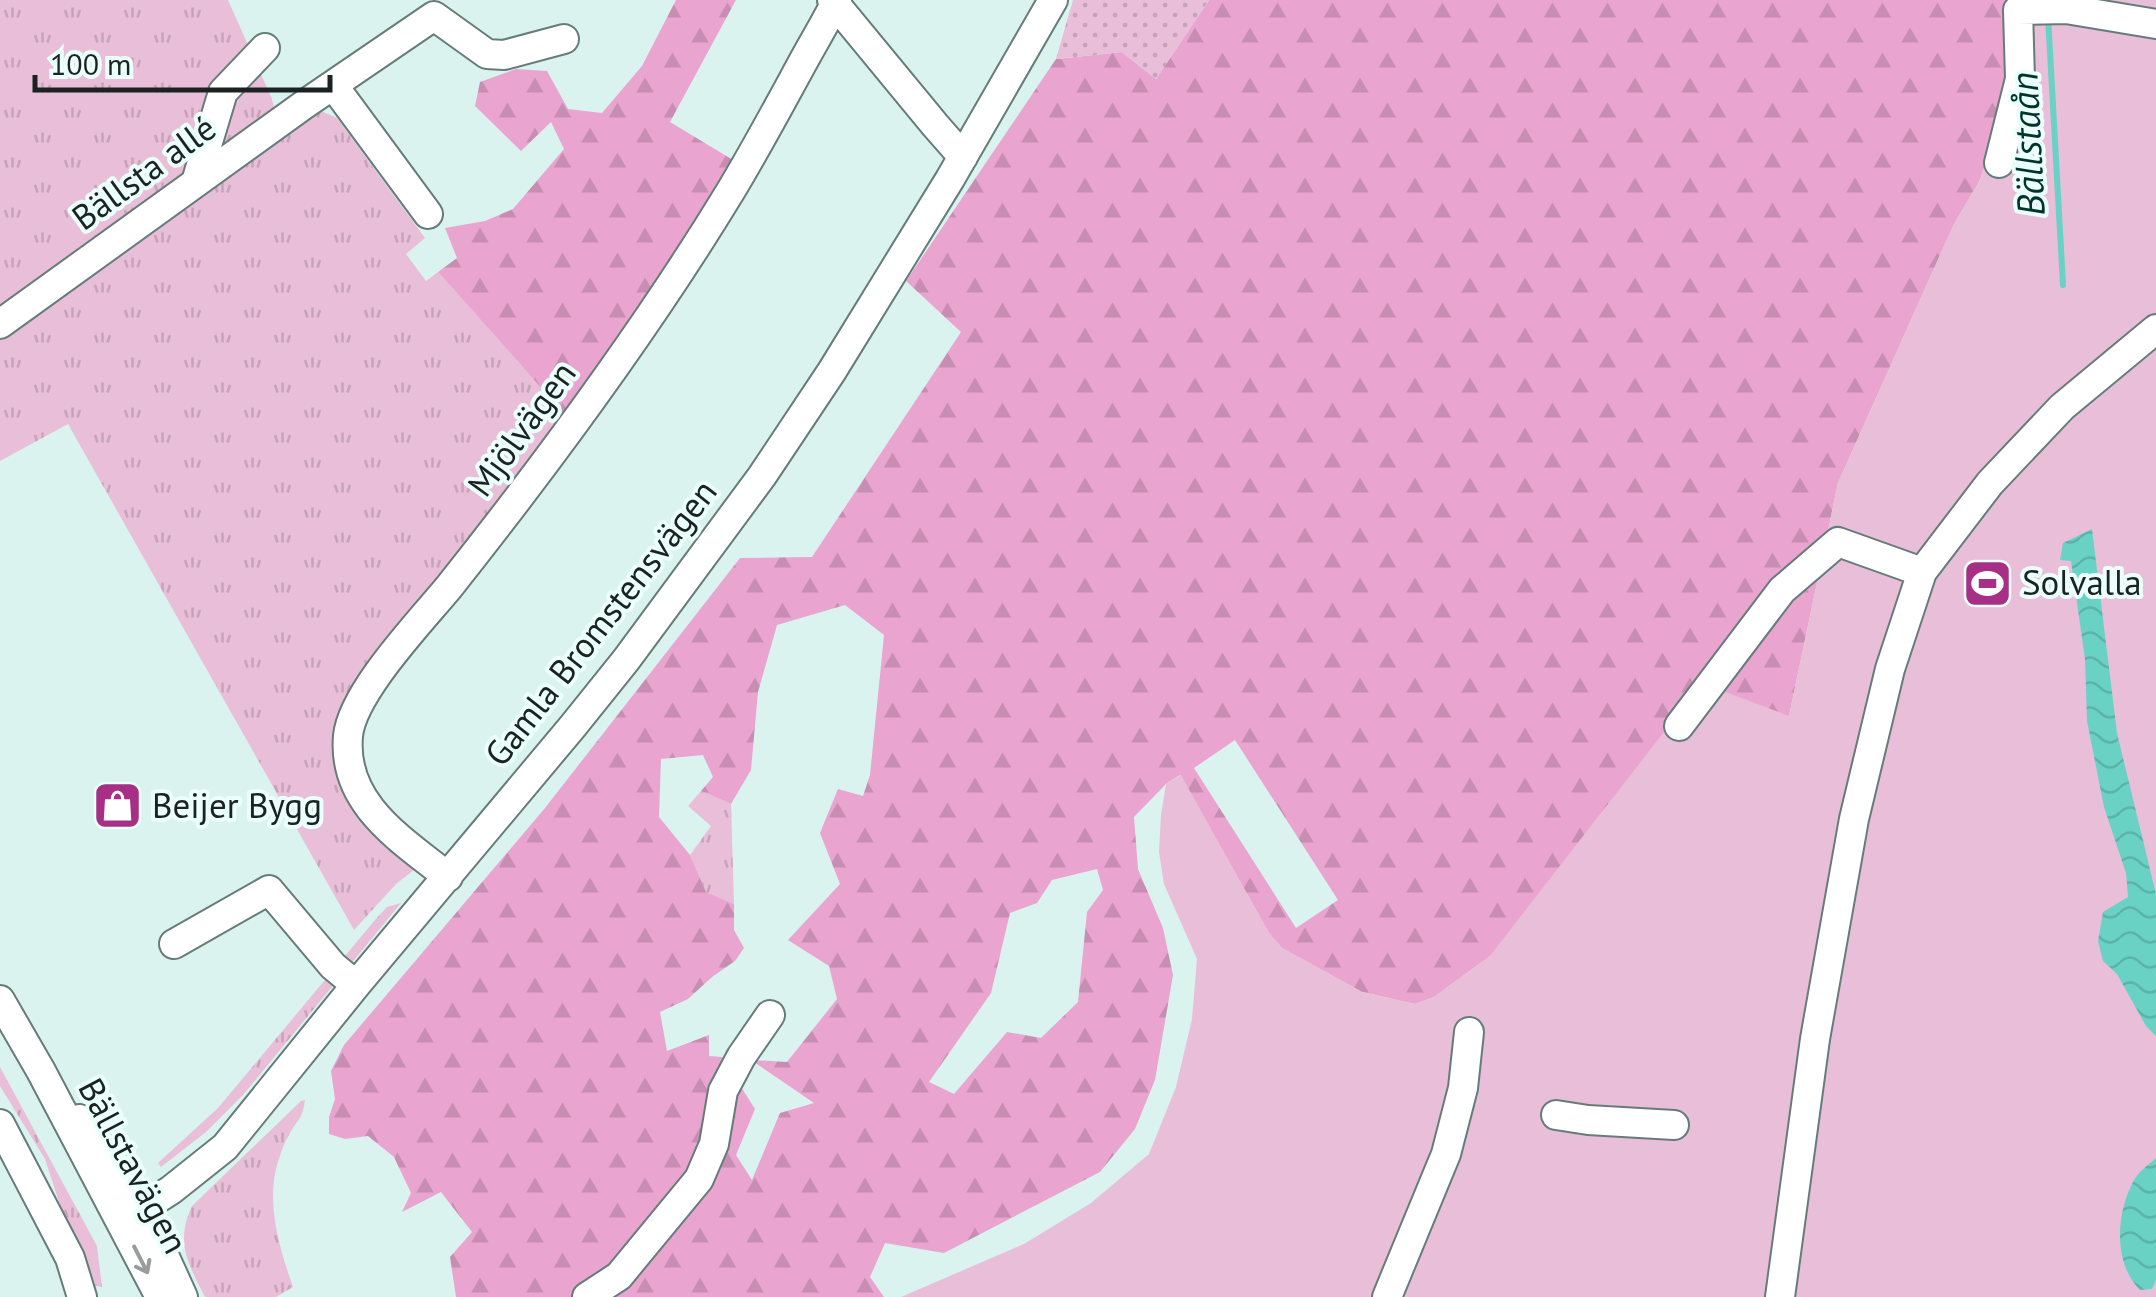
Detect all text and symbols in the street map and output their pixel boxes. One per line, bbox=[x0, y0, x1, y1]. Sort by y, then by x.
scale bar bbox=[35, 30, 330, 92]
text: 100 m bbox=[50, 44, 131, 83]
water label: Bällstaån bbox=[1998, 71, 2055, 217]
street label: Bällsta allé bbox=[62, 104, 225, 240]
street label: Mjölvägen bbox=[457, 352, 586, 505]
street label: Gamla Bromstensvägen bbox=[474, 470, 727, 775]
sports icon: Solvalla bbox=[1961, 557, 2013, 609]
place label: Solvalla bbox=[2022, 559, 2142, 605]
shop icon: Beijer Bygg bbox=[91, 780, 143, 832]
place label: Beijer Bygg bbox=[152, 782, 322, 828]
street label: Bällstavägen bbox=[68, 1070, 199, 1261]
one-way arrow bbox=[132, 1244, 151, 1274]

